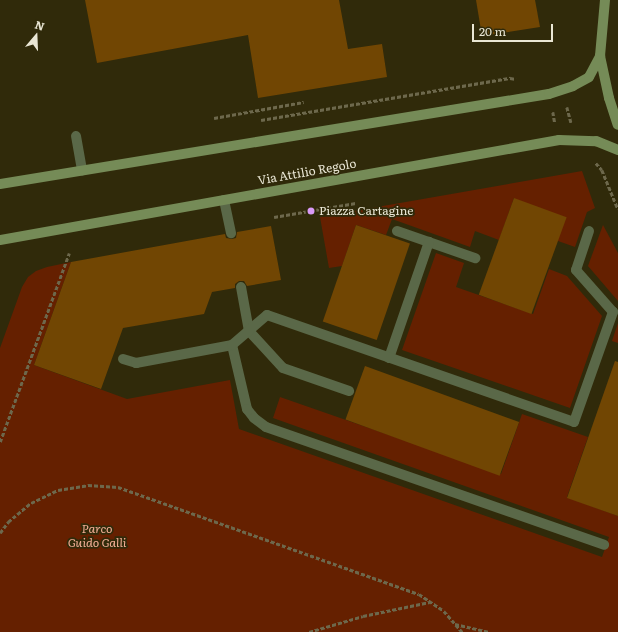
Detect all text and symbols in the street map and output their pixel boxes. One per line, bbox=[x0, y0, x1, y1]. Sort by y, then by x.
north arrow bbox=[16, 16, 56, 56]
text: N bbox=[33, 16, 47, 34]
scale bar bbox=[474, 16, 555, 42]
text: 20 m bbox=[479, 22, 506, 40]
street label: Via Attilio Regolo bbox=[257, 156, 357, 188]
place label: Piazza Cartagine bbox=[319, 204, 413, 218]
marker: Piazza Cartagine bbox=[306, 206, 316, 216]
park label: Parco Guido Galli bbox=[68, 522, 126, 550]

